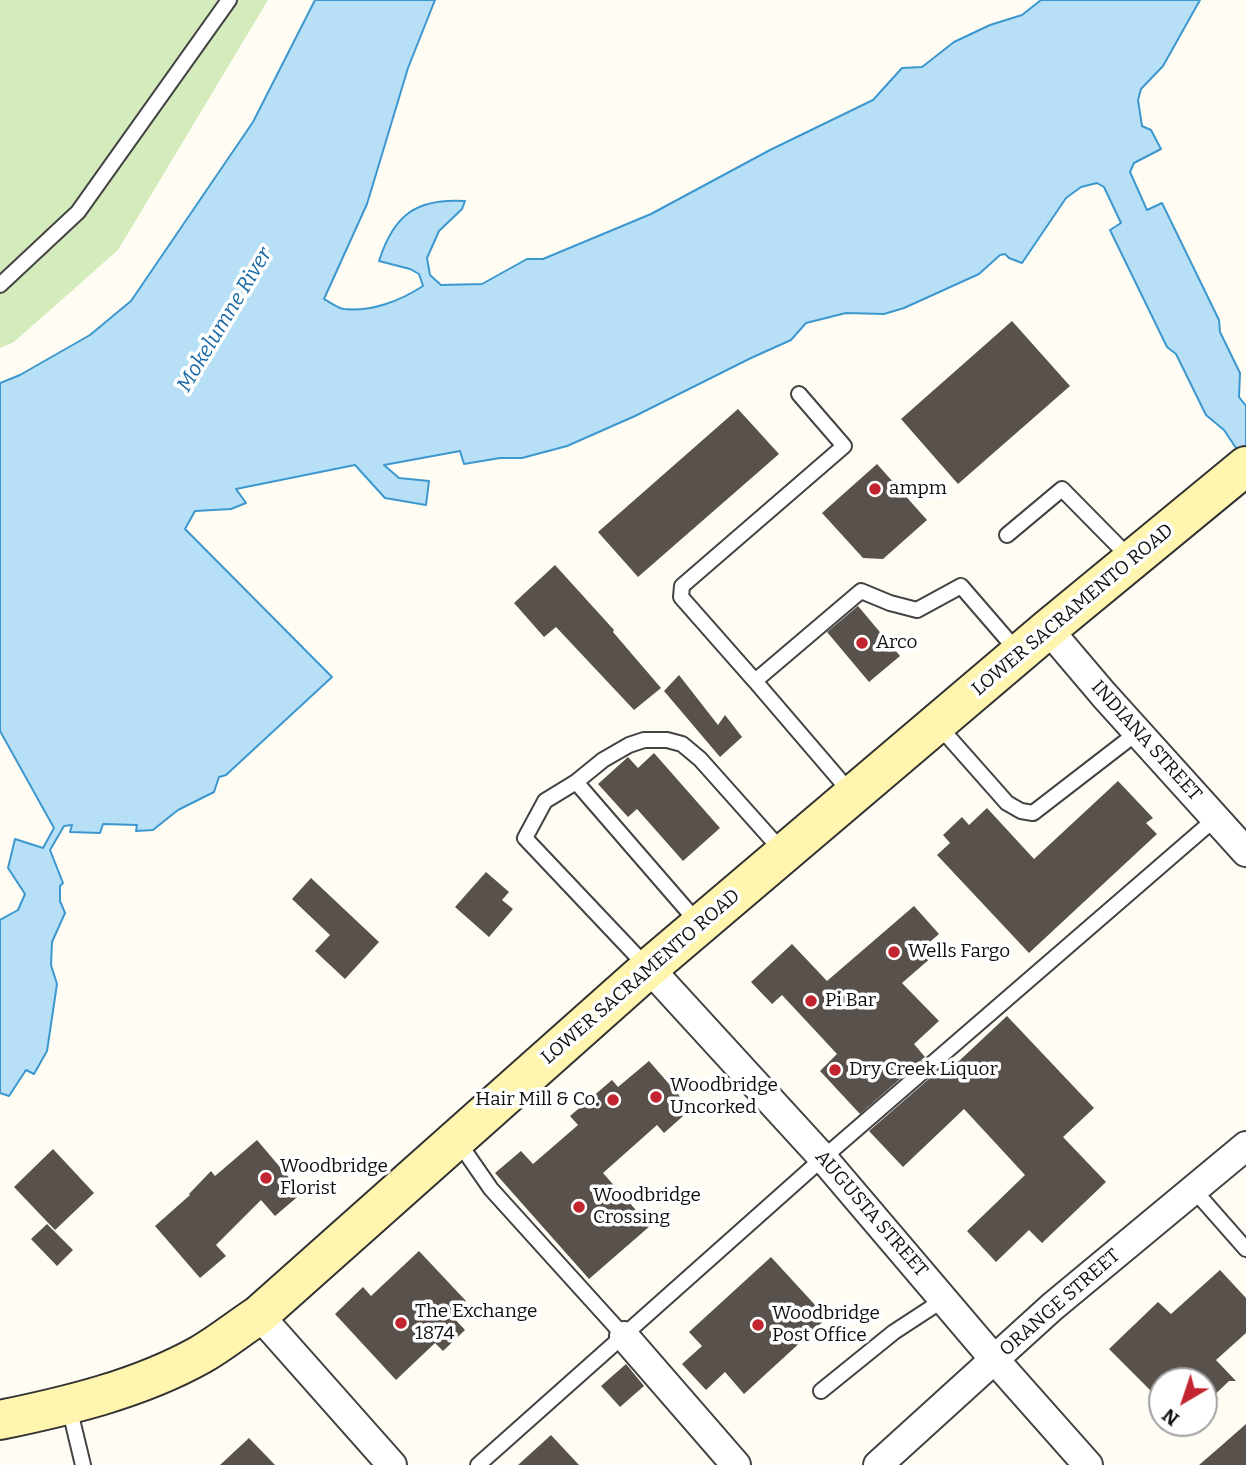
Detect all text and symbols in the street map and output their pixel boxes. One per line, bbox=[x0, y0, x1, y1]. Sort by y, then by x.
water label: Mokelumne River bbox=[172, 243, 278, 397]
place label: ampm bbox=[889, 478, 947, 500]
marker: ampm bbox=[867, 481, 883, 497]
street label: LOWER SACRAMENTO ROAD bbox=[968, 519, 1178, 701]
place label: Arco bbox=[876, 632, 917, 654]
marker: Arco bbox=[854, 635, 870, 651]
street label: INDIANA STREET bbox=[1086, 676, 1206, 806]
street label: LOWER SACRAMENTO ROAD bbox=[537, 885, 745, 1069]
place label: Wells Fargo bbox=[908, 941, 1010, 963]
marker: Wells Fargo bbox=[886, 944, 902, 960]
place label: Pi Bar bbox=[825, 990, 876, 1012]
marker: Pi Bar bbox=[803, 993, 819, 1009]
place label: Dry Creek Liquor bbox=[849, 1059, 998, 1081]
marker: Dry Creek Liquor bbox=[827, 1062, 843, 1078]
place label: Woodbridge Uncorked bbox=[670, 1075, 778, 1119]
place label: Hair Mill & Co. bbox=[475, 1089, 599, 1111]
marker: Woodbridge Uncorked bbox=[648, 1089, 664, 1105]
marker: Hair Mill & Co. bbox=[605, 1092, 621, 1108]
street label: AUGUSTA STREET bbox=[810, 1146, 932, 1282]
place label: Woodbridge Florist bbox=[280, 1156, 388, 1200]
marker: Woodbridge Florist bbox=[258, 1170, 274, 1186]
place label: Woodbridge Crossing bbox=[593, 1185, 701, 1229]
marker: Woodbridge Crossing bbox=[571, 1199, 587, 1215]
street label: ORANGE STREET bbox=[995, 1245, 1125, 1361]
place label: The Exchange 1874 bbox=[415, 1301, 537, 1345]
place label: Woodbridge Post Office bbox=[772, 1303, 880, 1347]
marker: The Exchange 1874 bbox=[393, 1315, 409, 1331]
marker: Woodbridge Post Office bbox=[750, 1317, 766, 1333]
north arrow bbox=[1148, 1367, 1218, 1437]
text: N bbox=[1158, 1404, 1184, 1431]

